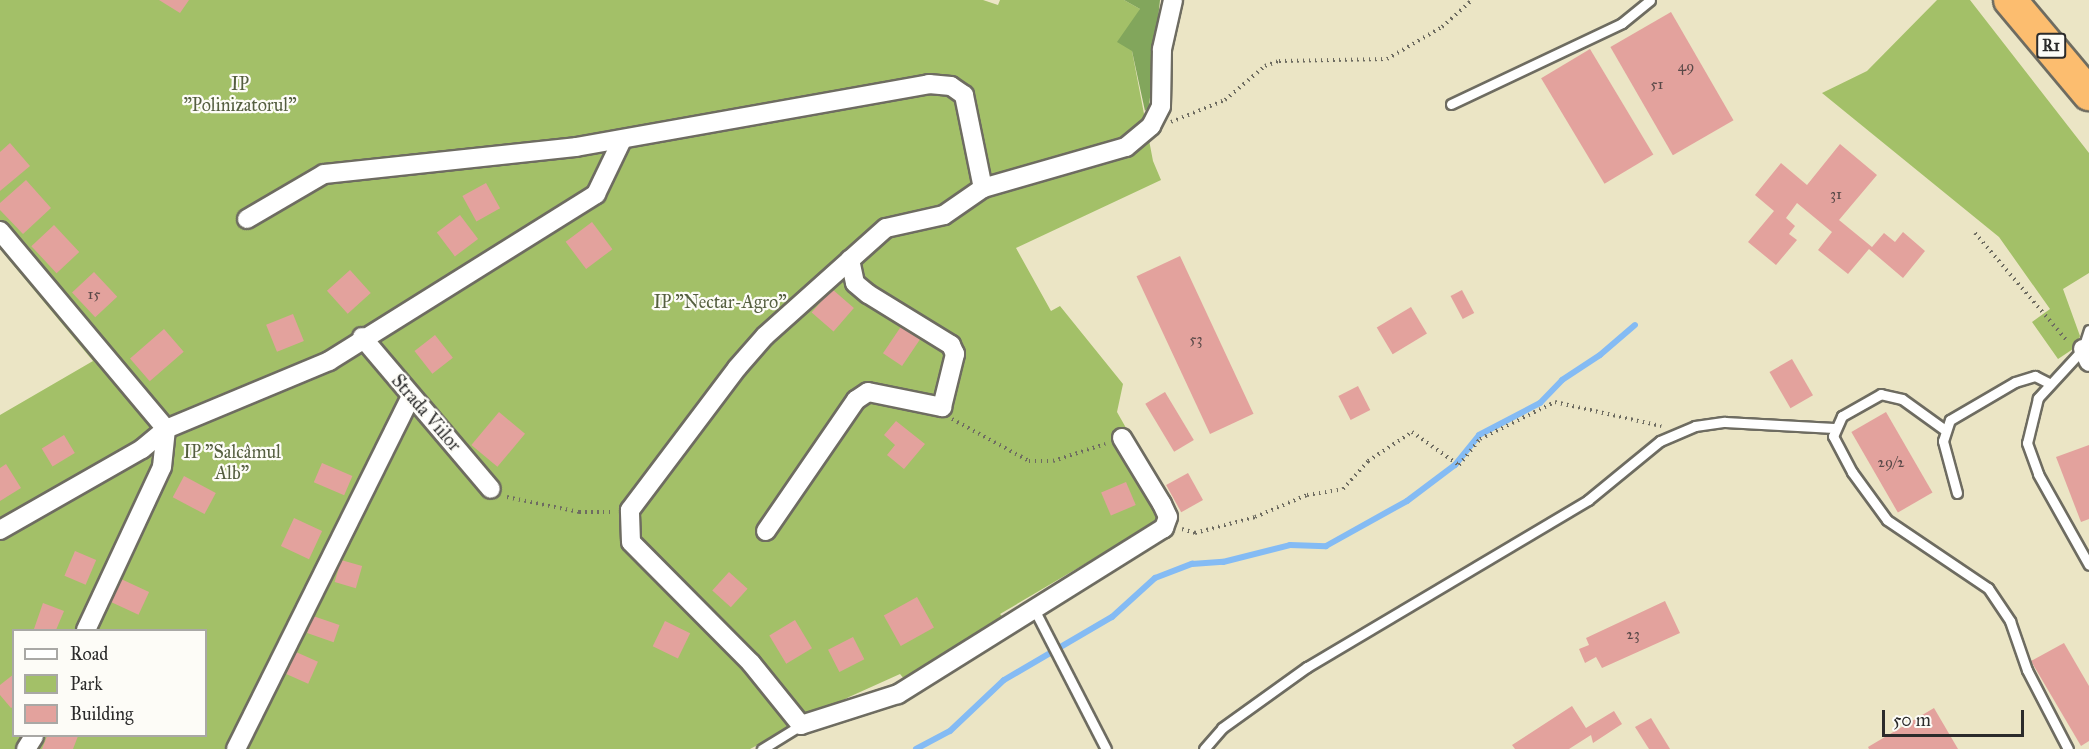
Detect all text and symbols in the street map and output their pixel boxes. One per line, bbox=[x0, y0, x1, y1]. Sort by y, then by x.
road number: R1 bbox=[2036, 33, 2066, 59]
house number: 49 bbox=[1678, 58, 1694, 76]
park label: IP "Polinizatorul" bbox=[183, 74, 297, 116]
house number: 51 bbox=[1651, 76, 1663, 94]
house number: 31 bbox=[1830, 186, 1842, 204]
house number: 15 bbox=[88, 286, 100, 304]
park label: IP "Nectar-Agro" bbox=[653, 291, 787, 313]
house number: 53 bbox=[1190, 331, 1202, 349]
street label: Strada Viilor bbox=[387, 370, 465, 456]
park label: IP "Salcâmul Alb" bbox=[183, 442, 281, 484]
house number: 29/2 bbox=[1878, 454, 1904, 472]
house number: 23 bbox=[1626, 626, 1640, 644]
legend bbox=[12, 629, 207, 737]
text: Road bbox=[70, 643, 108, 665]
text: Park bbox=[70, 673, 103, 695]
scale bar bbox=[1885, 698, 2028, 736]
text: Building bbox=[70, 703, 133, 725]
text: 50 m bbox=[1893, 709, 1931, 731]

